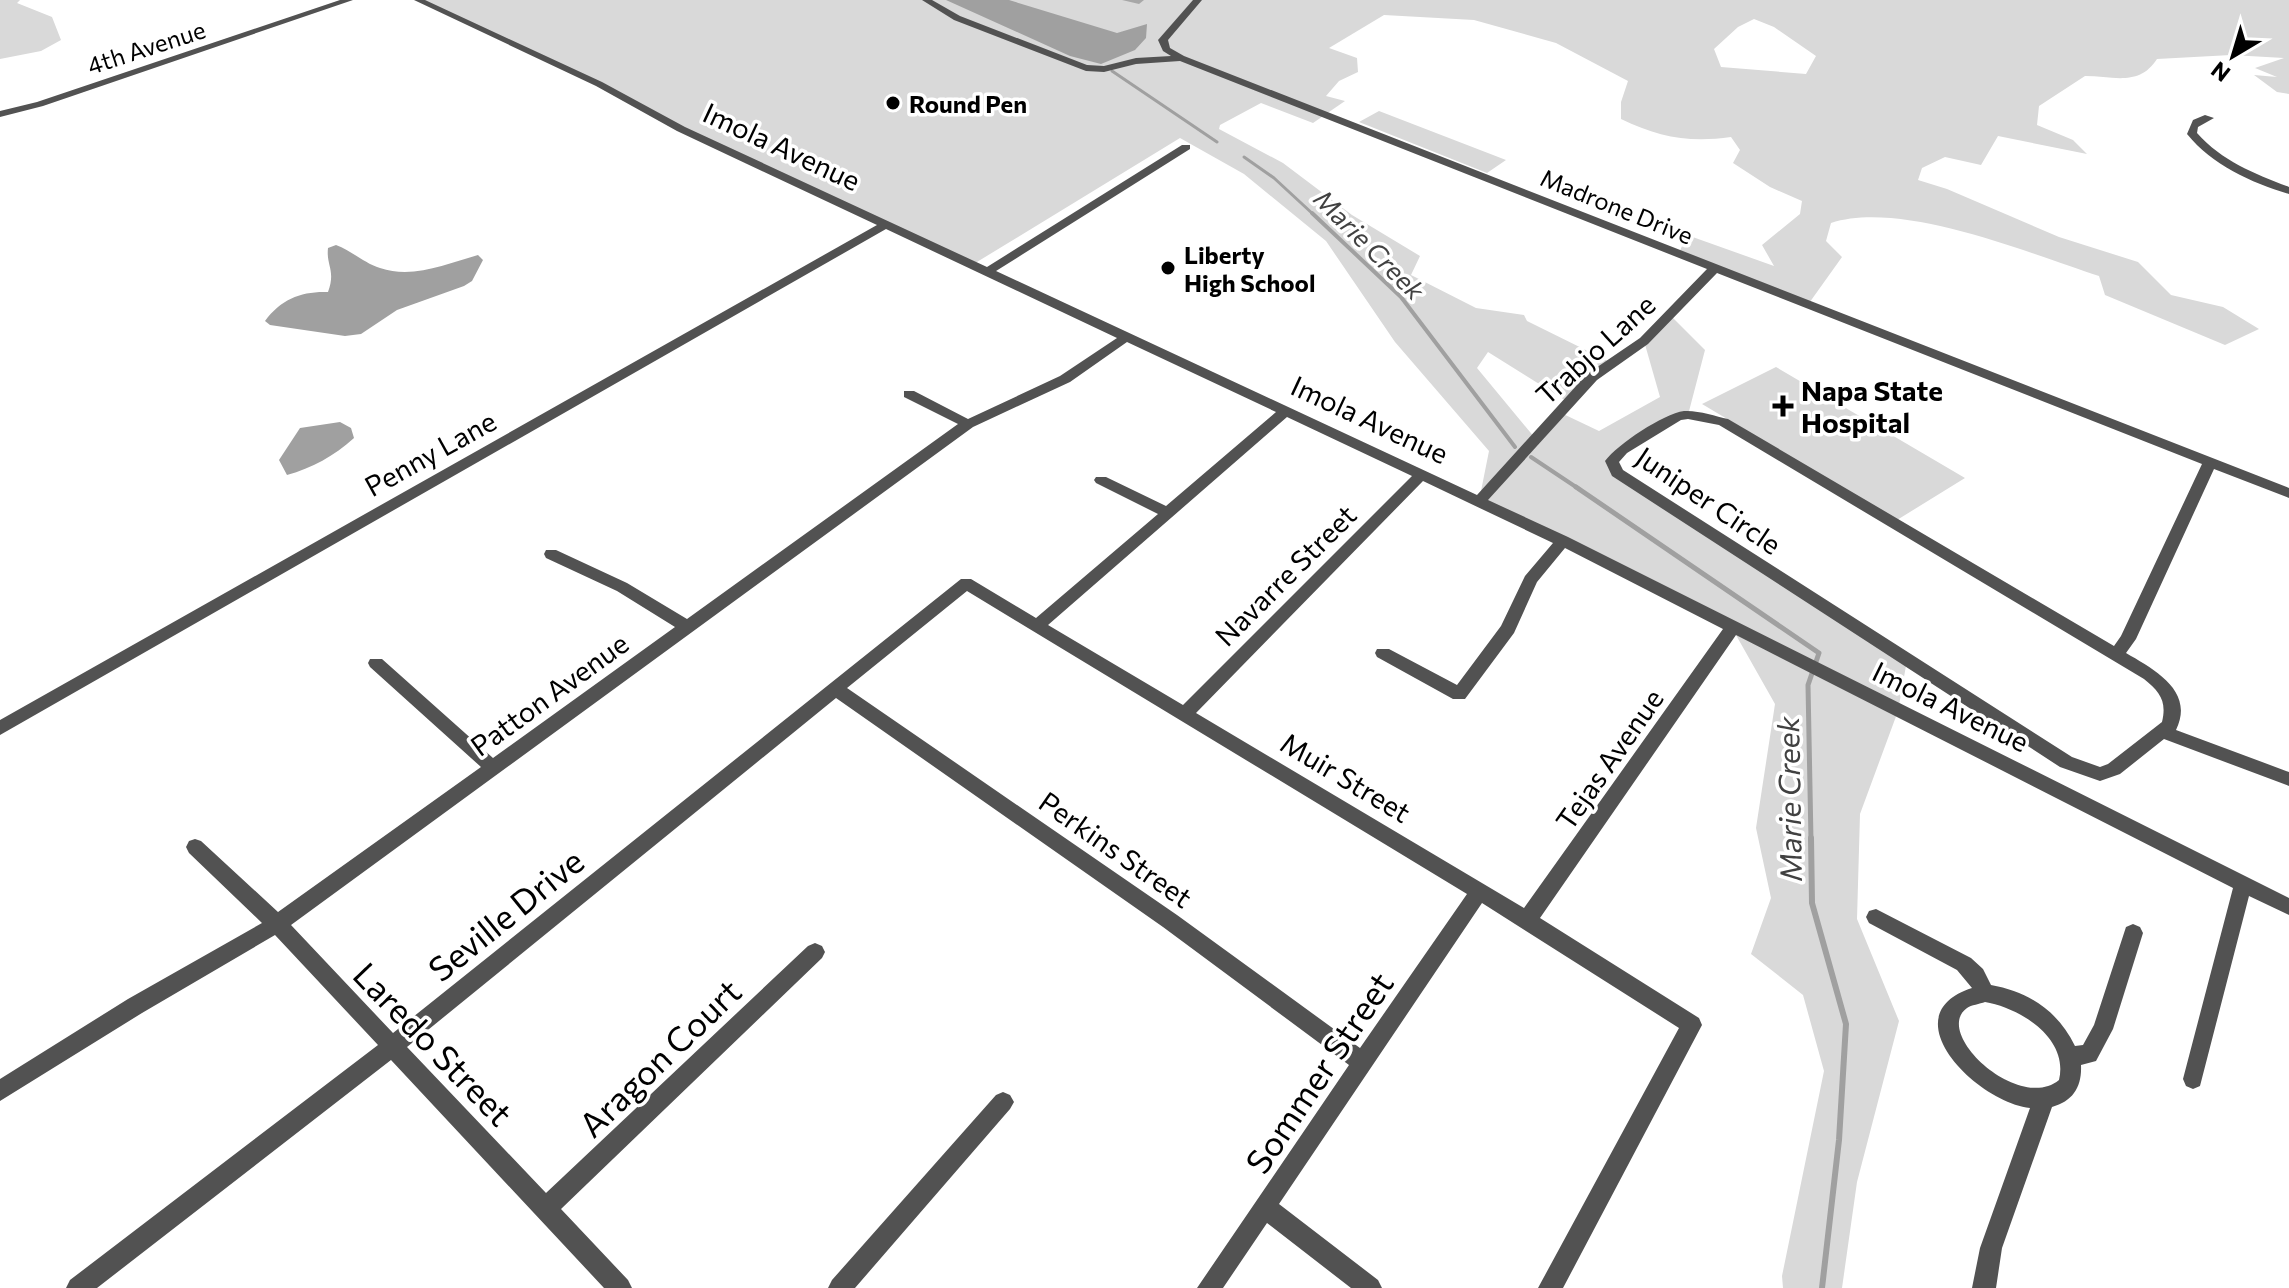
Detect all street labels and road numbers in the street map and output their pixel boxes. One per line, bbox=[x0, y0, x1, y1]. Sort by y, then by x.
street label: 4th Avenue bbox=[83, 14, 209, 80]
street label: Imola Avenue bbox=[698, 95, 866, 197]
street label: Madrone Drive bbox=[1537, 162, 1697, 250]
street label: Trabjo Lane bbox=[1528, 287, 1662, 411]
street label: Imola Avenue bbox=[1286, 368, 1454, 470]
street label: Penny Lane bbox=[358, 403, 502, 503]
street label: Juniper Circle bbox=[1630, 439, 1788, 561]
street label: Navarre Street bbox=[1207, 497, 1363, 653]
street label: Patton Avenue bbox=[464, 625, 634, 763]
street label: Imola Avenue bbox=[1867, 654, 2035, 758]
street label: Tejas Avenue bbox=[1548, 682, 1670, 836]
street label: Muir Street bbox=[1275, 725, 1417, 829]
street label: Perkins Street bbox=[1033, 784, 1199, 914]
street label: Seville Drive bbox=[419, 839, 591, 989]
street label: Laredo Street bbox=[346, 953, 522, 1133]
street label: Sommer Street bbox=[1235, 963, 1401, 1181]
street label: Aragon Court bbox=[569, 969, 749, 1145]

